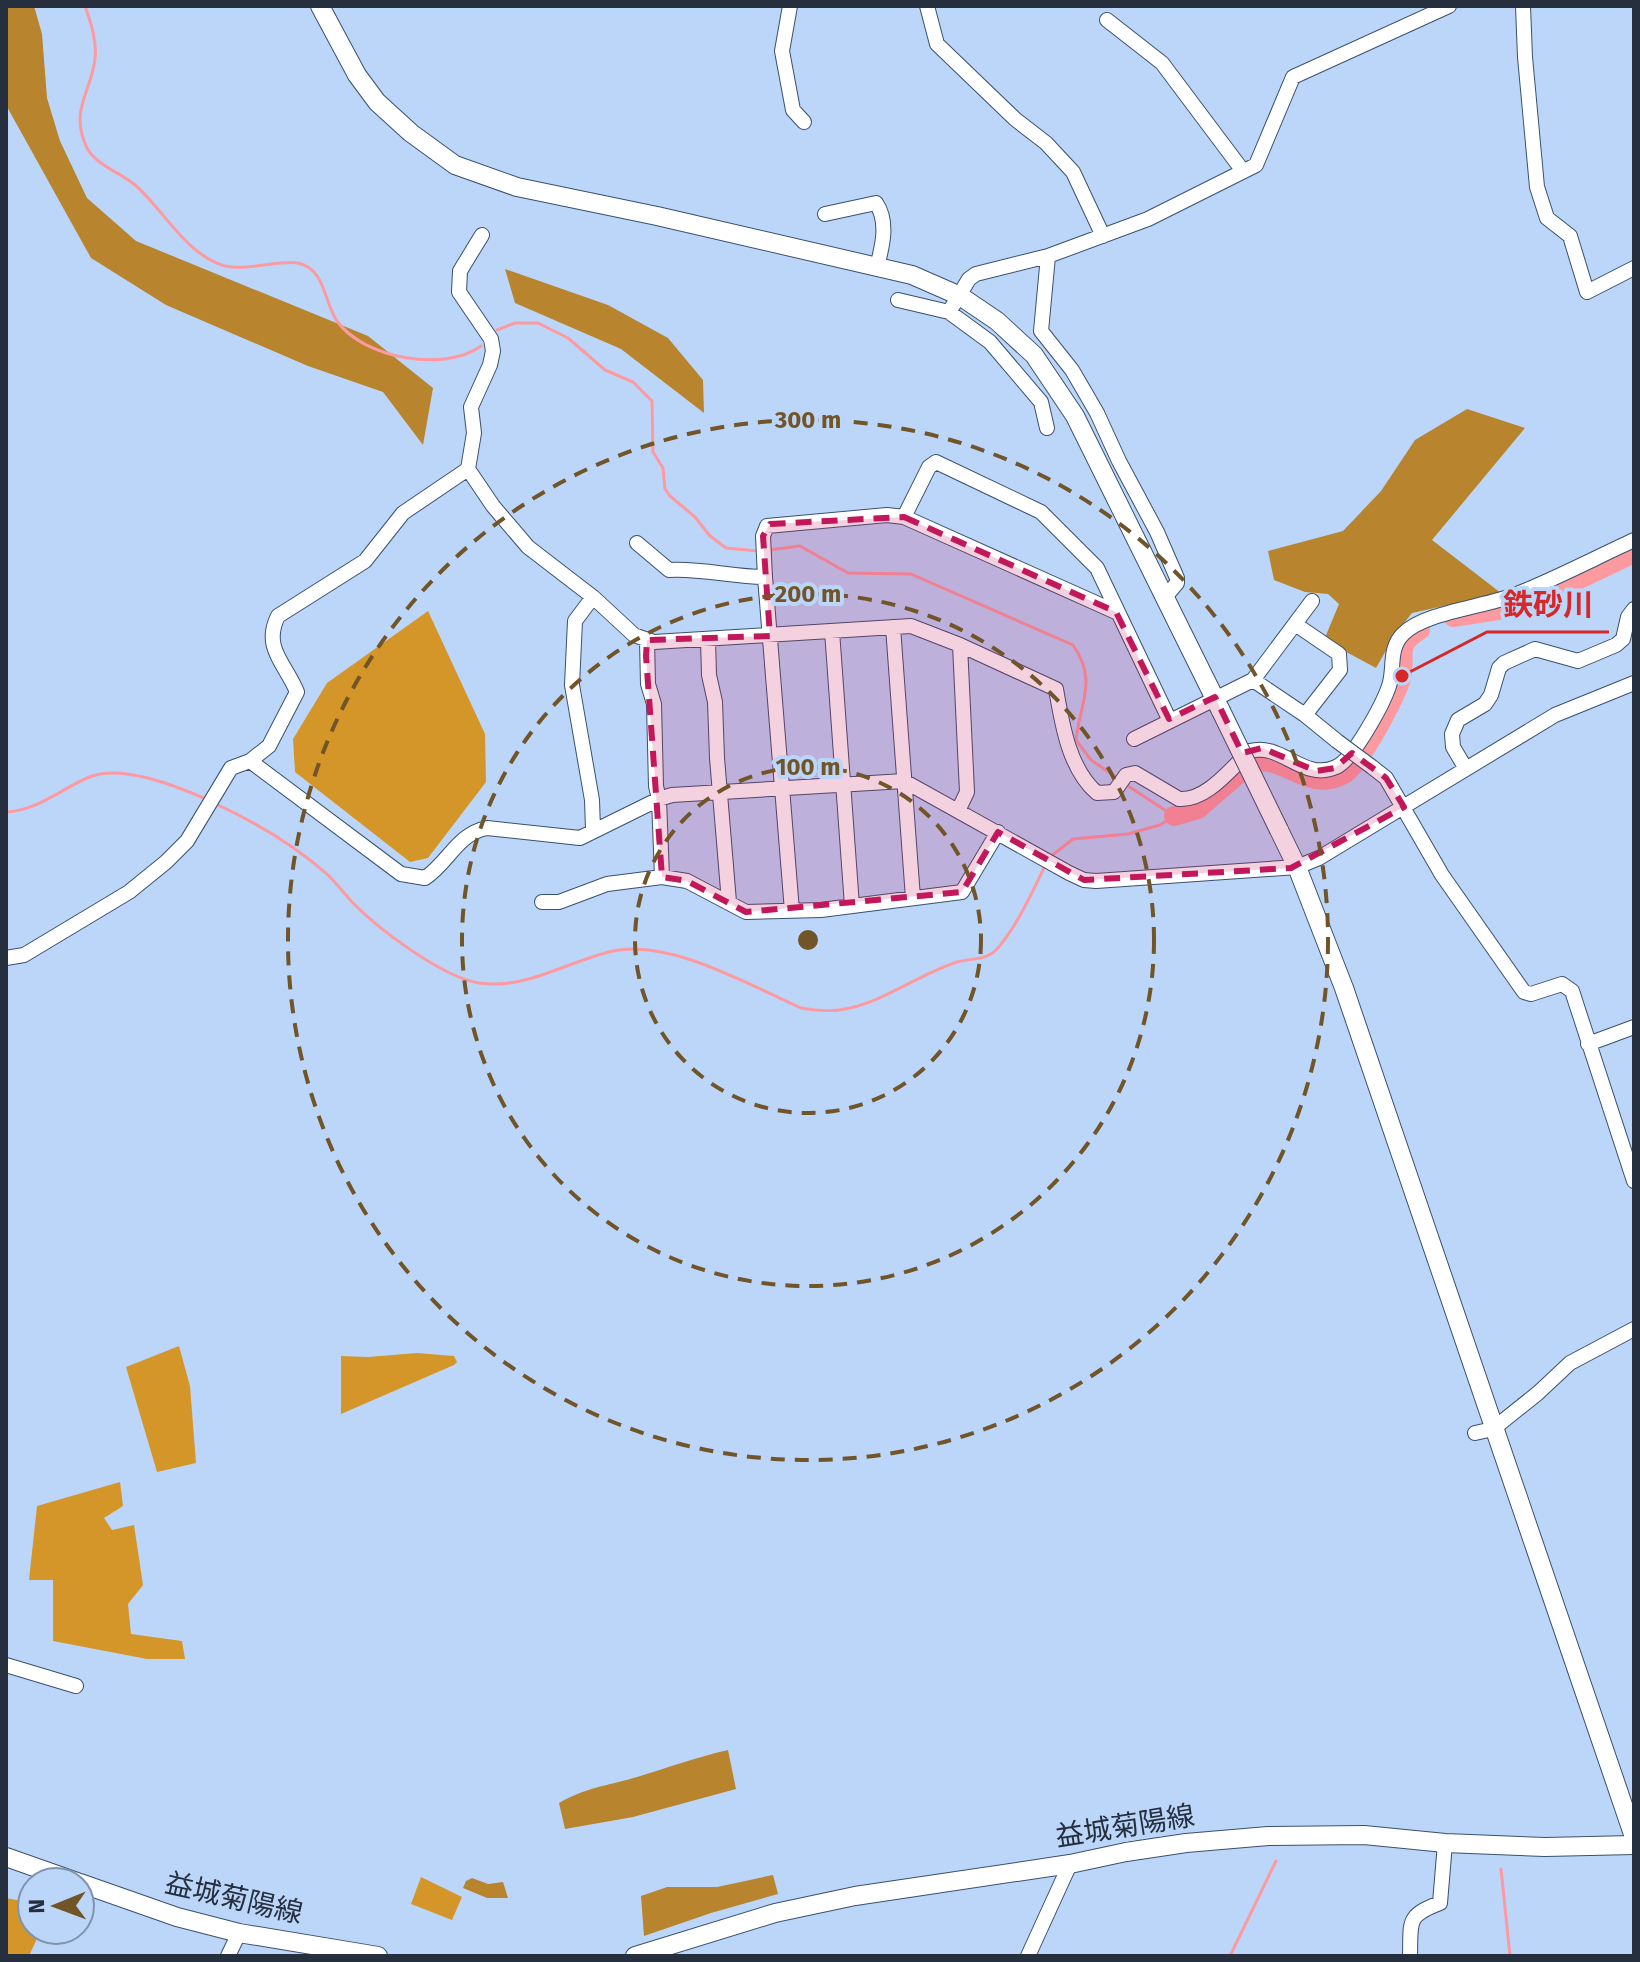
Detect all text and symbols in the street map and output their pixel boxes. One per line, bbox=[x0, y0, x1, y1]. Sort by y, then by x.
text: 300 m bbox=[774, 406, 841, 434]
callout: 鉄砂川 bbox=[1487, 578, 1609, 632]
text: 200 m bbox=[775, 580, 841, 608]
text: 鉄砂川 bbox=[1503, 587, 1593, 623]
text: 100 m bbox=[775, 753, 841, 781]
centre of rings bbox=[794, 926, 822, 954]
street label: 益城菊陽線 bbox=[1053, 1799, 1197, 1853]
north arrow bbox=[16, 1866, 96, 1946]
street label: 益城菊陽線 bbox=[162, 1866, 306, 1930]
text: N bbox=[23, 1899, 50, 1914]

